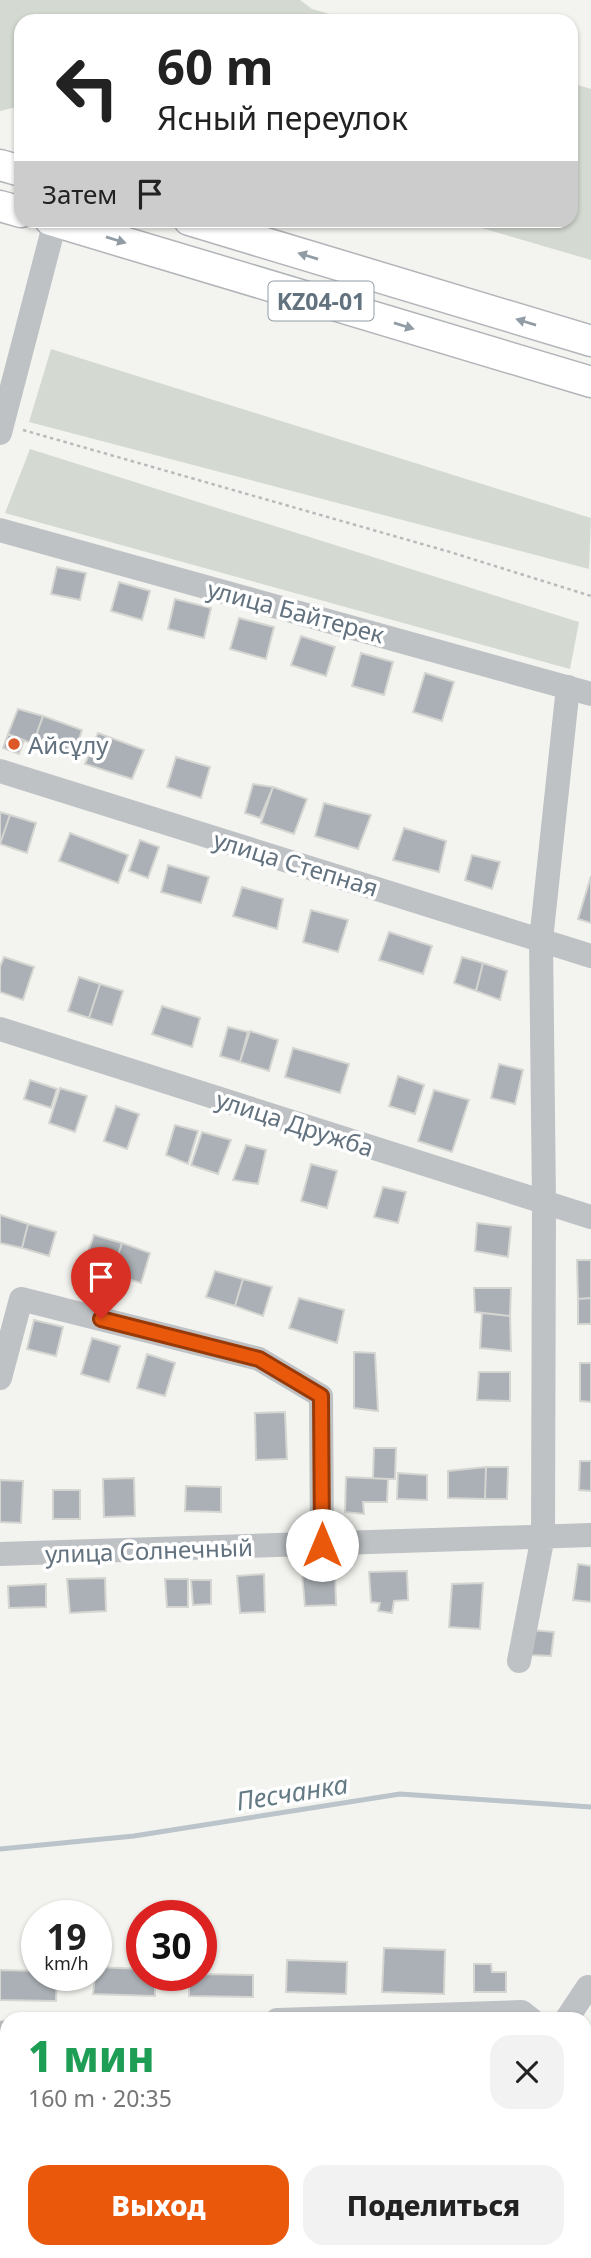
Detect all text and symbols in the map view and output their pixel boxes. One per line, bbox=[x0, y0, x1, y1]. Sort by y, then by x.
text: 60 m bbox=[157, 33, 274, 99]
icon: left bbox=[42, 42, 133, 133]
text: Ясный переулок bbox=[157, 96, 408, 139]
icon: arrive bbox=[131, 175, 169, 213]
text: Затем bbox=[42, 176, 117, 212]
one-way arrow bbox=[105, 236, 126, 246]
one-way arrow bbox=[297, 251, 318, 261]
road number: KZ04-01 bbox=[268, 282, 374, 320]
one-way arrow bbox=[515, 316, 536, 326]
one-way arrow bbox=[394, 322, 415, 332]
street label: улица Байтерек bbox=[204, 572, 388, 651]
place label: Айсұлу bbox=[28, 728, 109, 761]
marker: Айсұлу bbox=[6, 736, 22, 752]
street label: улица Степная bbox=[210, 822, 382, 904]
street label: улица Дружба bbox=[212, 1082, 378, 1164]
pin bbox=[71, 1247, 131, 1319]
icon: arrive bbox=[82, 1258, 120, 1296]
position arrow bbox=[285, 1508, 359, 1582]
street label: улица Солнечный bbox=[45, 1530, 253, 1570]
water label: Песчанка bbox=[234, 1765, 351, 1819]
speed limit sign: 30 bbox=[126, 1900, 217, 1991]
text: 19 bbox=[46, 1913, 87, 1960]
text: km/h bbox=[44, 1951, 89, 1975]
text: 1 мин bbox=[28, 2027, 155, 2084]
button: close bbox=[490, 2035, 564, 2109]
text: 160 m · 20:35 bbox=[28, 2082, 172, 2114]
button: Выход bbox=[28, 2165, 289, 2245]
button: Поделиться bbox=[303, 2165, 564, 2245]

